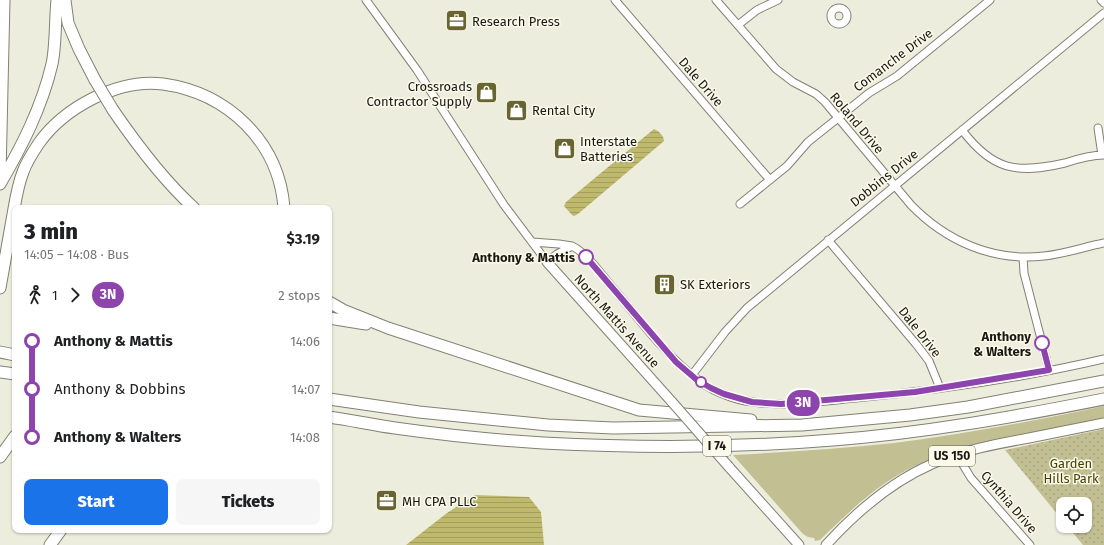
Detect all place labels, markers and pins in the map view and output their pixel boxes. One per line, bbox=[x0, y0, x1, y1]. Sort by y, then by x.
office icon: Research Press bbox=[444, 8, 470, 34]
place label: Research Press bbox=[472, 14, 560, 29]
place label: Crossroads Contractor Supply bbox=[367, 79, 473, 109]
shop icon: Crossroads Contractor Supply bbox=[474, 80, 500, 106]
shop icon: Rental City bbox=[504, 97, 530, 123]
place label: Rental City bbox=[532, 103, 596, 118]
place label: Interstate Batteries bbox=[580, 134, 637, 164]
shop icon: Interstate Batteries bbox=[552, 135, 578, 161]
marker: Anthony & Mattis bbox=[578, 249, 594, 265]
place label: Anthony & Mattis bbox=[471, 250, 576, 265]
building icon: SK Exteriors bbox=[651, 271, 677, 297]
place label: SK Exteriors bbox=[680, 277, 750, 292]
place label: Anthony & Walters bbox=[973, 329, 1032, 359]
marker: Anthony & Walters bbox=[1034, 335, 1050, 351]
unlabelled marker bbox=[695, 376, 707, 388]
office icon: MH CPA PLLC bbox=[374, 488, 400, 514]
place label: MH CPA PLLC bbox=[402, 494, 477, 509]

